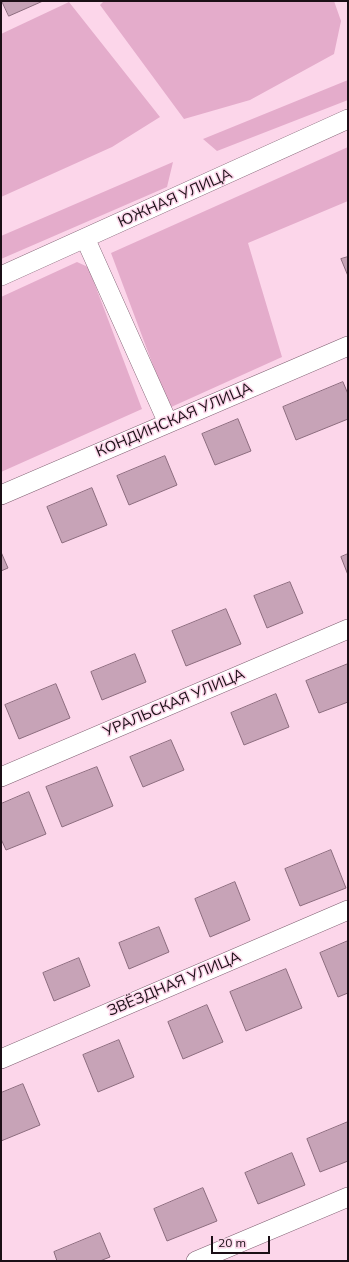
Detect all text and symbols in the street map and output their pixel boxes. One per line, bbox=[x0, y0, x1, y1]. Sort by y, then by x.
street label: ЮЖНАЯ УЛИЦА bbox=[115, 165, 235, 231]
street label: КОНДИНСКАЯ УЛИЦА bbox=[93, 379, 255, 461]
street label: УРАЛЬСКАЯ УЛИЦА bbox=[101, 665, 247, 741]
street label: ЗВЁЗДНАЯ УЛИЦА bbox=[105, 948, 243, 1020]
scale bar bbox=[213, 1228, 272, 1254]
text: 20 m bbox=[218, 1235, 246, 1250]

